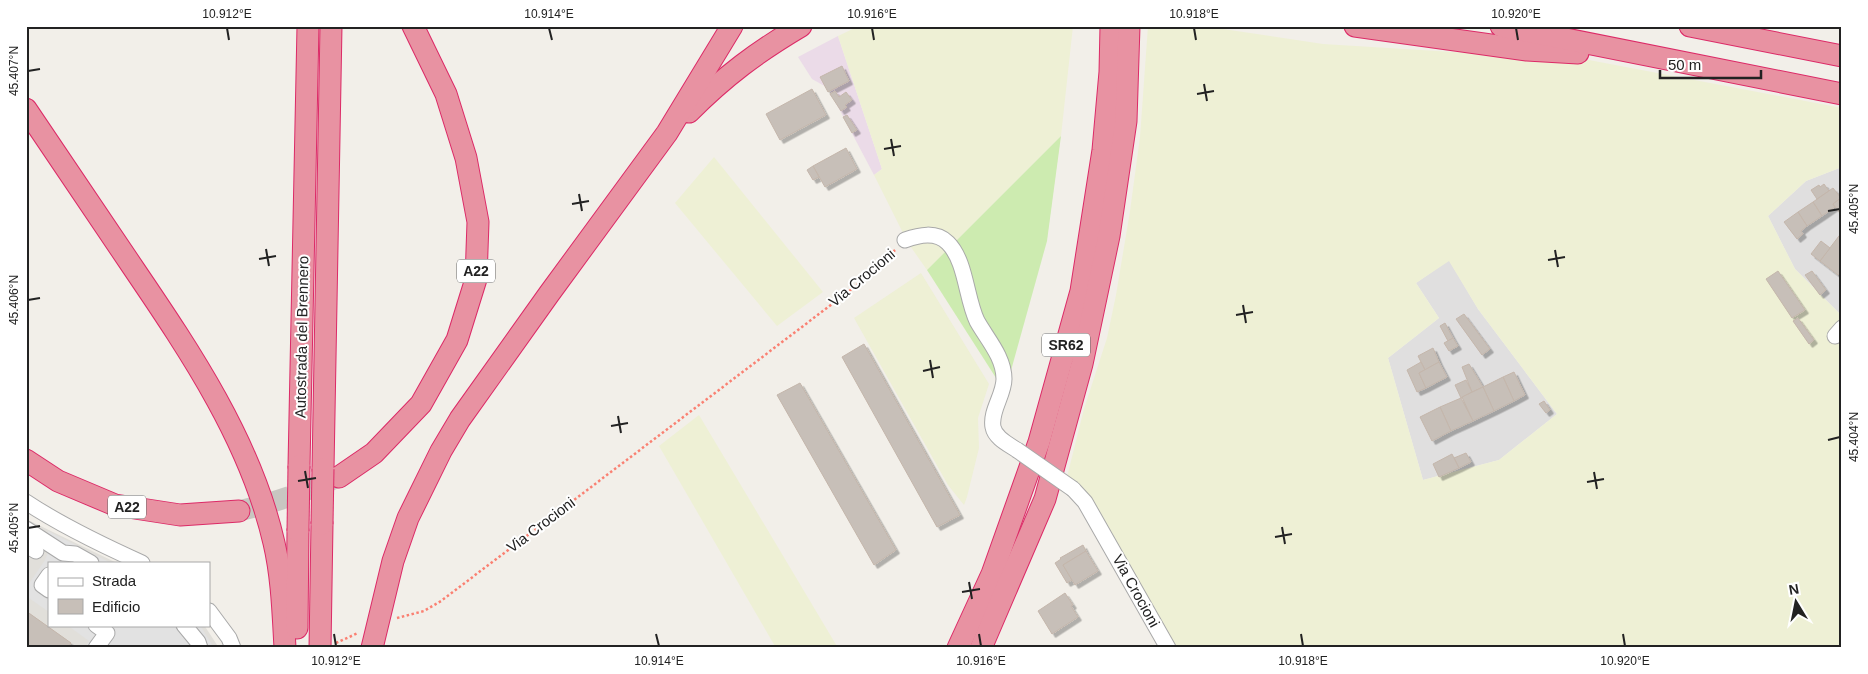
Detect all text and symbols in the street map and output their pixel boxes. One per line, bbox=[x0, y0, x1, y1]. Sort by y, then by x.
text: 10.912°E bbox=[202, 7, 252, 21]
text: 10.914°E bbox=[524, 7, 574, 21]
text: 10.916°E bbox=[847, 7, 897, 21]
text: 10.918°E bbox=[1169, 7, 1219, 21]
text: 10.920°E bbox=[1491, 7, 1541, 21]
text: 45.407°N bbox=[7, 46, 21, 96]
scale bar bbox=[1660, 48, 1762, 80]
text: 50 m bbox=[1668, 56, 1701, 73]
text: 45.405°N bbox=[1847, 184, 1861, 234]
street label: Via Crocioni bbox=[825, 245, 898, 310]
street label: Autostrada del Brennero bbox=[292, 256, 311, 418]
road number: A22 bbox=[457, 260, 495, 282]
text: 45.406°N bbox=[7, 275, 21, 325]
road number: SR62 bbox=[1042, 334, 1090, 356]
text: 45.404°N bbox=[1847, 412, 1861, 462]
street label: Via Crocioni bbox=[503, 494, 578, 556]
road number: A22 bbox=[108, 496, 146, 518]
text: 45.405°N bbox=[7, 503, 21, 553]
street label: Via Crocioni bbox=[1109, 551, 1163, 630]
legend bbox=[48, 562, 210, 626]
text: Strada bbox=[92, 572, 137, 589]
north arrow bbox=[1770, 576, 1820, 626]
text: N bbox=[1787, 580, 1800, 598]
text: Edificio bbox=[92, 598, 140, 615]
text: 10.912°E bbox=[311, 654, 361, 668]
text: 10.914°E bbox=[634, 654, 684, 668]
text: 10.916°E bbox=[956, 654, 1006, 668]
text: 10.918°E bbox=[1278, 654, 1328, 668]
text: 10.920°E bbox=[1600, 654, 1650, 668]

